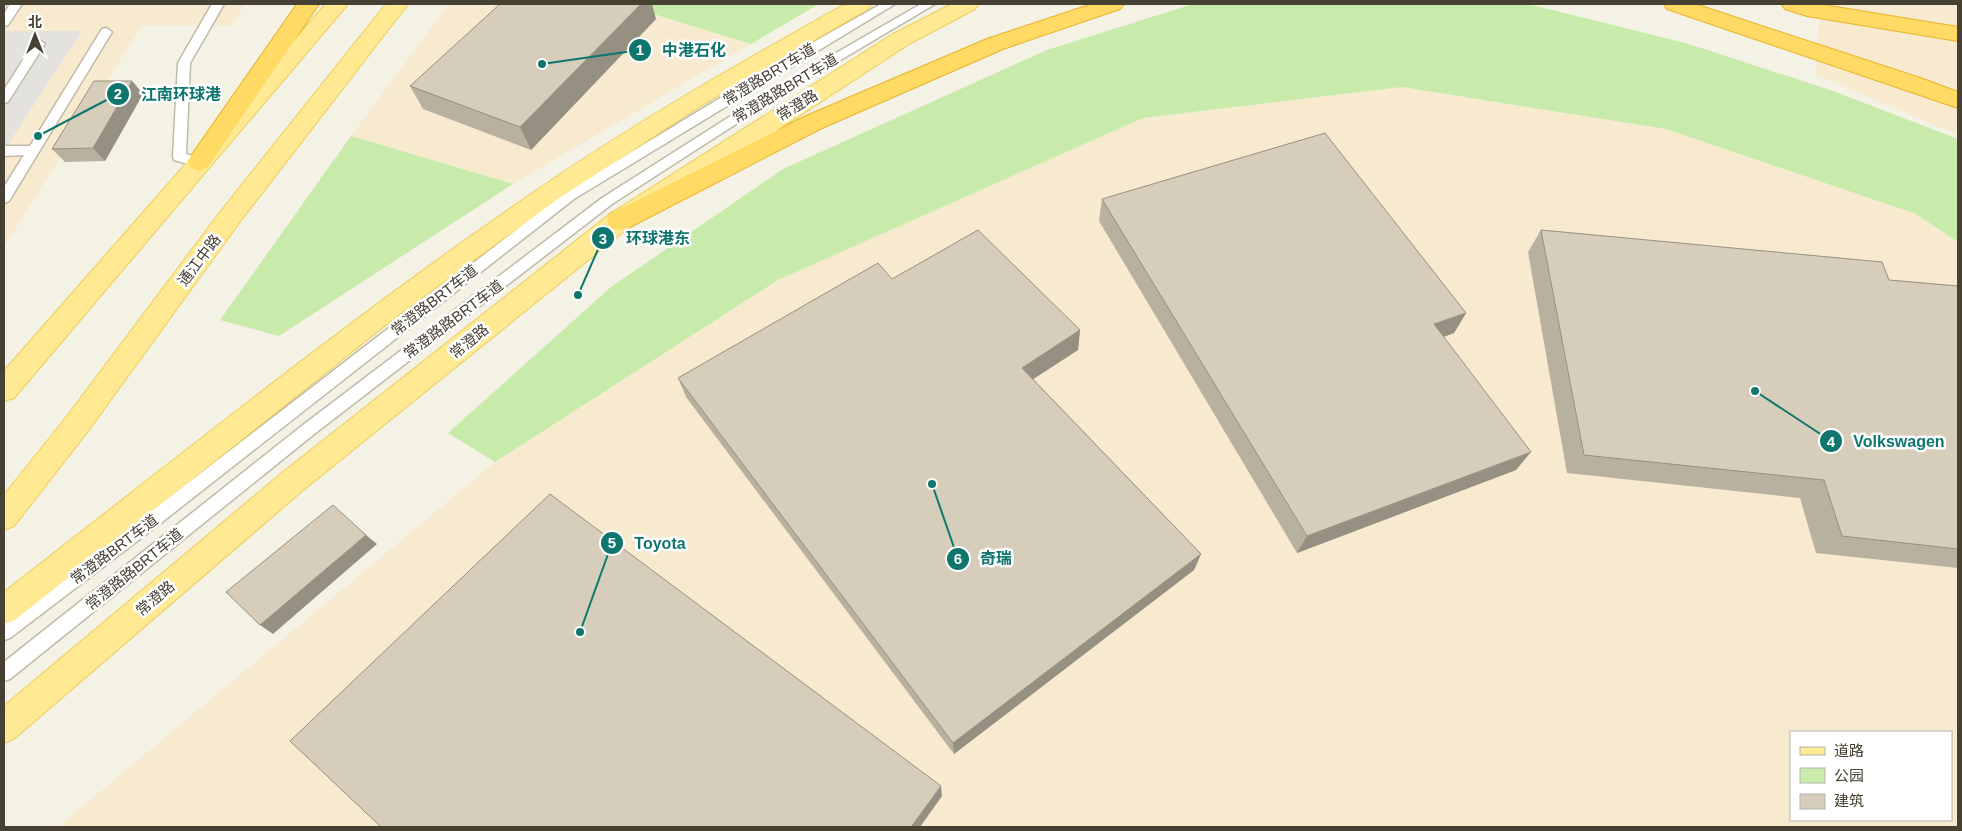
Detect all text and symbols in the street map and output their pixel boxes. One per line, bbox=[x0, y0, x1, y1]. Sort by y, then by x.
north arrow bbox=[10, 10, 60, 60]
text: 北 bbox=[28, 14, 42, 30]
callout: 中港石化 bbox=[627, 35, 736, 66]
street label: 常澄路BRT车道 bbox=[719, 39, 819, 109]
text: 1 bbox=[636, 41, 644, 58]
text: 中港石化 bbox=[662, 41, 726, 59]
street label: 常澄路路BRT车道 bbox=[729, 50, 841, 126]
callout: 江南环球港 bbox=[106, 79, 231, 110]
text: 2 bbox=[114, 85, 122, 102]
street label: 常澄路 bbox=[773, 85, 821, 125]
text: 江南环球港 bbox=[141, 86, 221, 103]
callout: 环球港东 bbox=[591, 223, 700, 254]
text: 3 bbox=[599, 230, 607, 247]
text: 环球港东 bbox=[626, 230, 690, 247]
street label: 通江中路 bbox=[174, 231, 224, 289]
street label: 常澄路BRT车道 bbox=[388, 261, 480, 339]
street label: 常澄路路BRT车道 bbox=[400, 276, 506, 362]
street label: 常澄路 bbox=[446, 320, 492, 362]
callout: Volkswagen bbox=[1818, 426, 1954, 457]
text: 4 bbox=[1827, 433, 1836, 450]
text: Volkswagen bbox=[1853, 433, 1945, 450]
street label: 常澄路BRT车道 bbox=[67, 511, 161, 587]
street label: 常澄路路BRT车道 bbox=[82, 524, 186, 614]
callout: Toyota bbox=[600, 528, 696, 559]
text: 5 bbox=[608, 534, 616, 551]
text: Toyota bbox=[634, 535, 686, 552]
callout: 奇瑞 bbox=[945, 543, 1022, 574]
text: 6 bbox=[954, 550, 962, 567]
text: 奇瑞 bbox=[980, 550, 1012, 567]
street label: 常澄路 bbox=[132, 577, 178, 619]
legend bbox=[1790, 731, 1952, 821]
text: 道路 bbox=[1834, 742, 1864, 759]
text: 公园 bbox=[1834, 767, 1864, 784]
text: 建筑 bbox=[1834, 792, 1864, 809]

